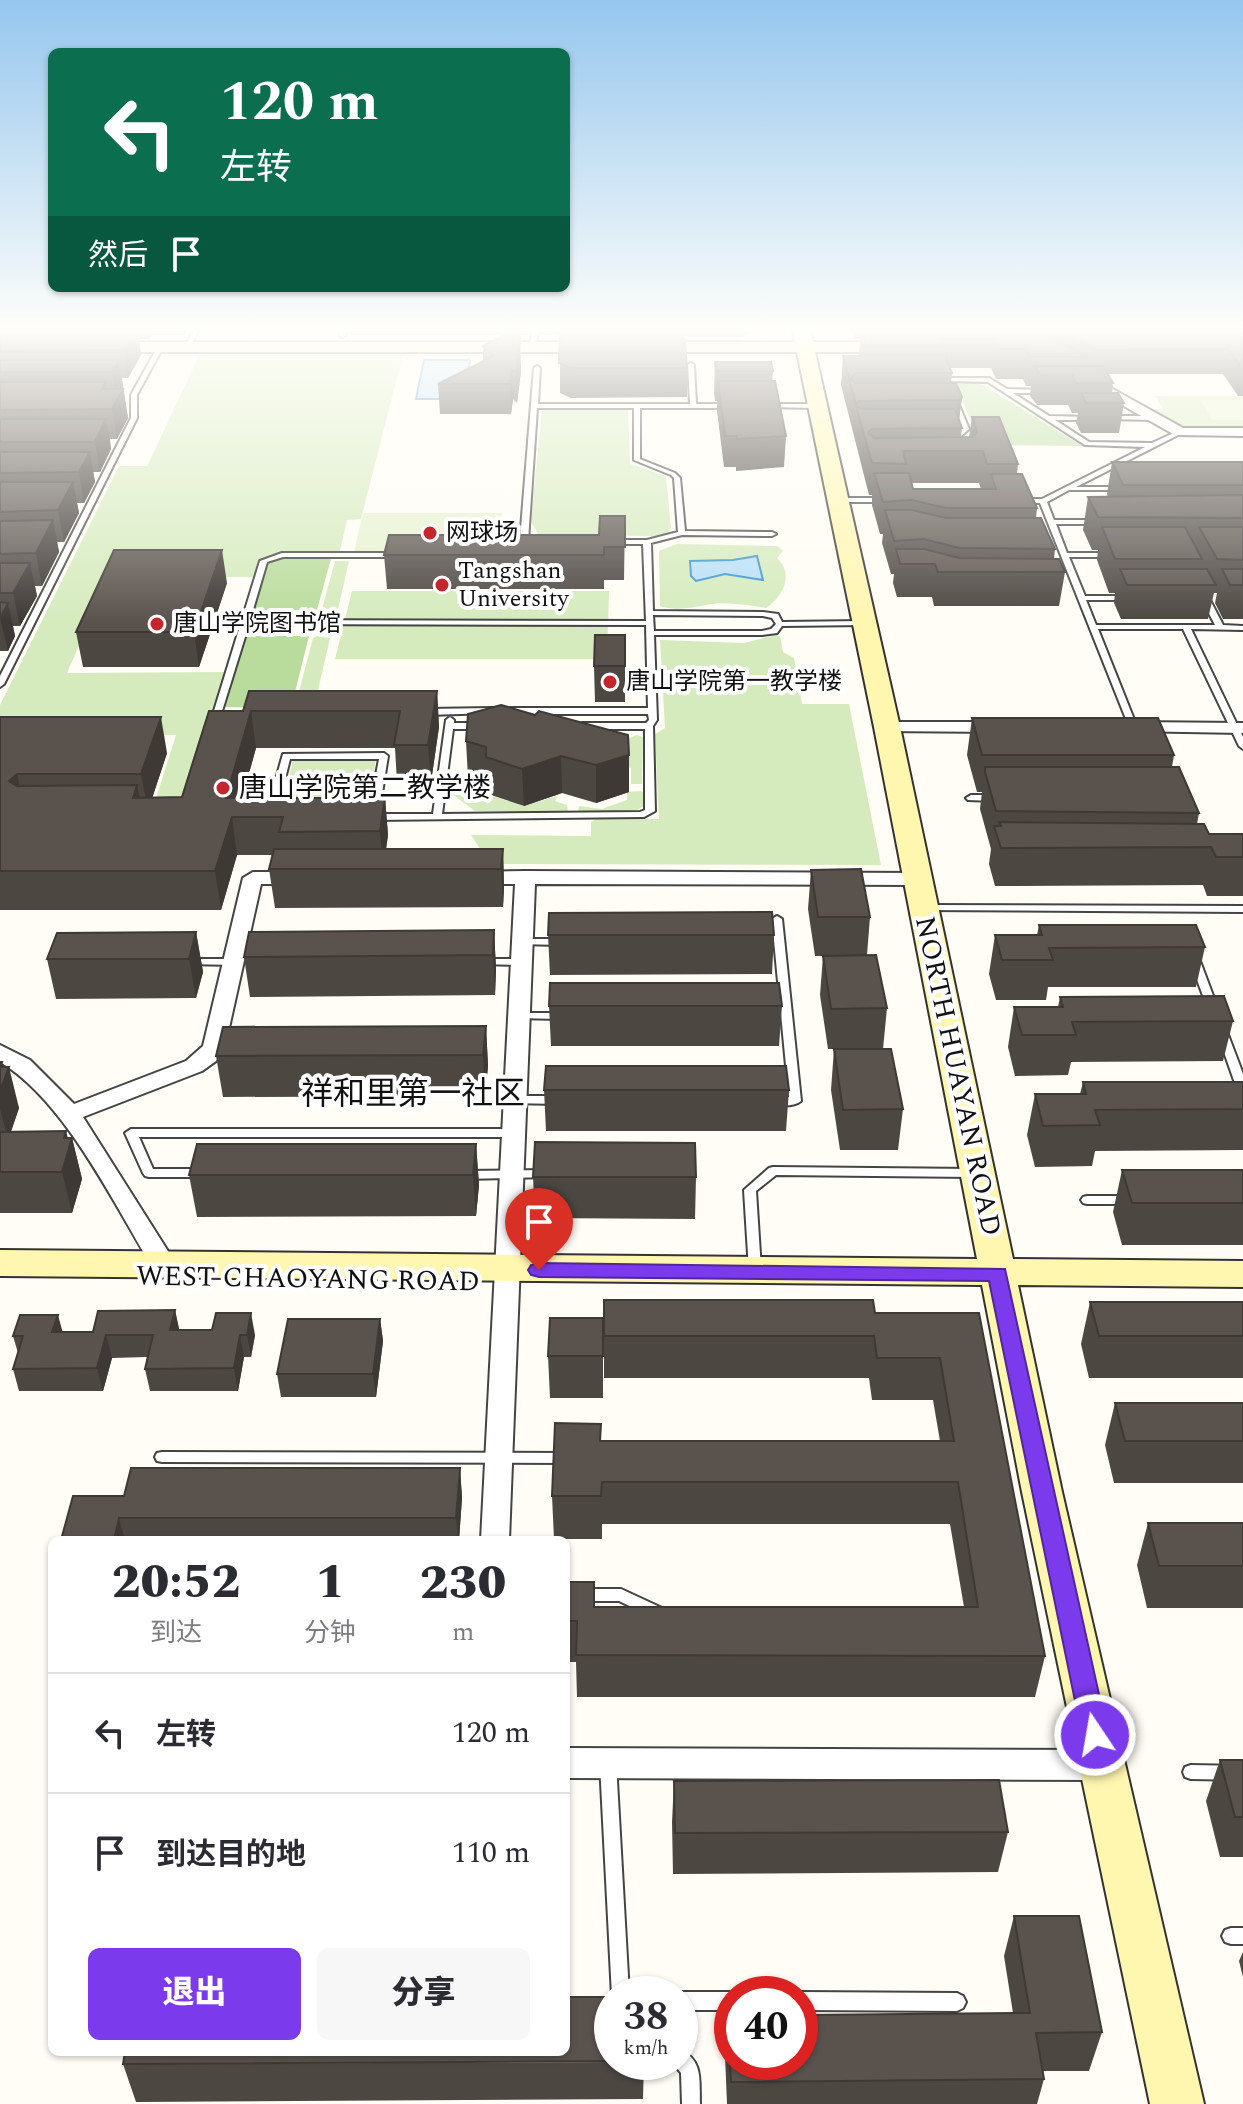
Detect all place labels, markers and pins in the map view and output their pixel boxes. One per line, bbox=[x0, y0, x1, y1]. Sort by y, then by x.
place label: 网球场 bbox=[446, 515, 518, 551]
marker: 网球场 bbox=[421, 524, 439, 542]
place label: Tangshan University bbox=[458, 553, 570, 617]
marker: Tangshan University bbox=[433, 576, 451, 594]
place label: 唐山学院图书馆 bbox=[173, 606, 341, 642]
marker: 唐山学院图书馆 bbox=[148, 615, 166, 633]
place label: 唐山学院第一教学楼 bbox=[626, 664, 842, 700]
marker: 唐山学院第一教学楼 bbox=[601, 673, 619, 691]
place label: 唐山学院第二教学楼 bbox=[239, 767, 491, 810]
marker: 唐山学院第二教学楼 bbox=[214, 779, 232, 797]
pin bbox=[505, 1188, 573, 1270]

